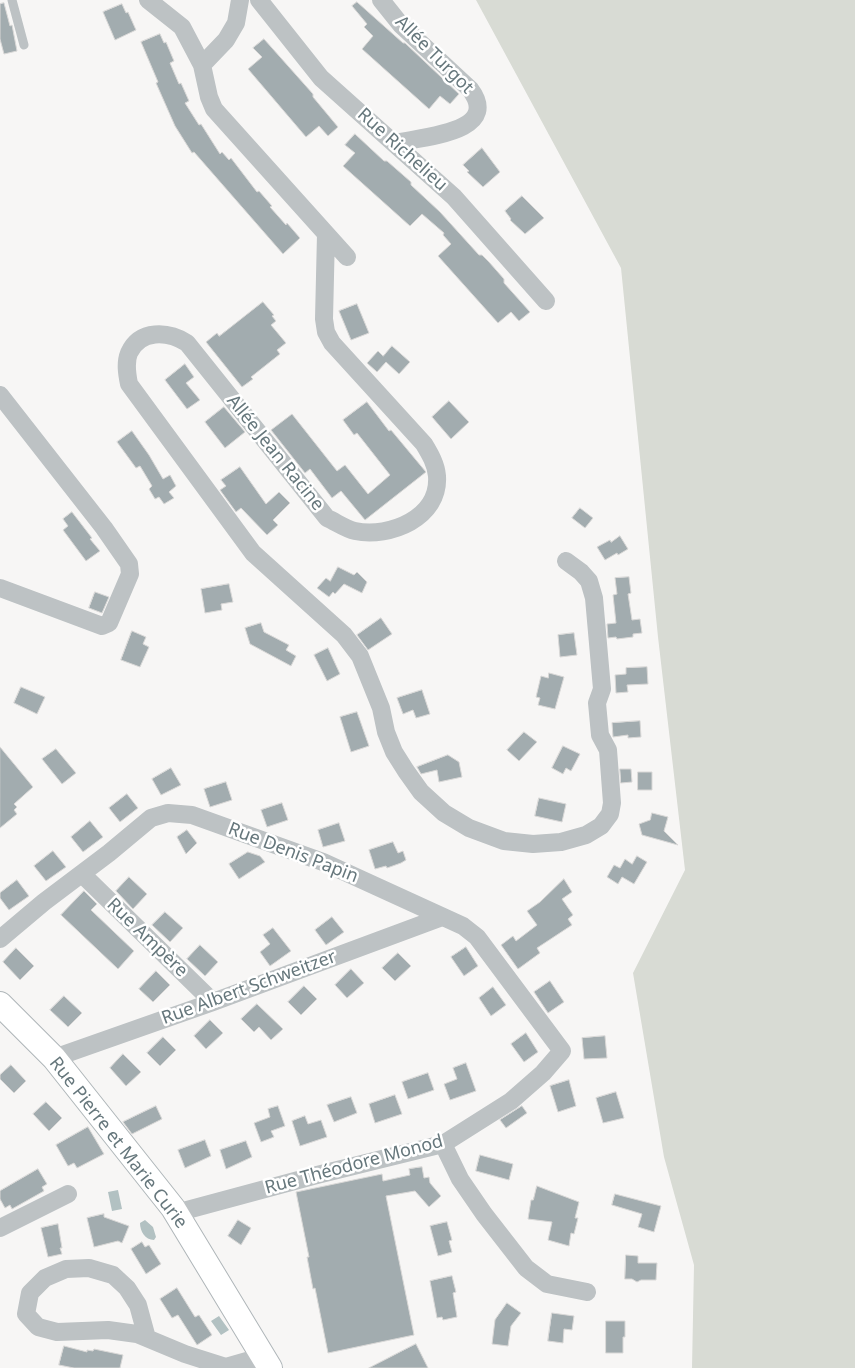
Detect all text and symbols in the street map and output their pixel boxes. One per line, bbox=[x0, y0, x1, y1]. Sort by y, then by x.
street label: Allée Turgot bbox=[390, 11, 478, 99]
street label: Rue Richelieu bbox=[353, 104, 451, 196]
street label: Allée Jean Racine bbox=[222, 391, 328, 515]
street label: Rue Denis Papin bbox=[225, 818, 361, 888]
street label: Rue Ampère bbox=[102, 894, 192, 982]
street label: Rue Albert Schweitzer bbox=[159, 946, 339, 1030]
street label: Rue Pierre et Marie Curie bbox=[44, 1053, 192, 1233]
street label: Rue Théodore Monod bbox=[263, 1131, 445, 1199]

